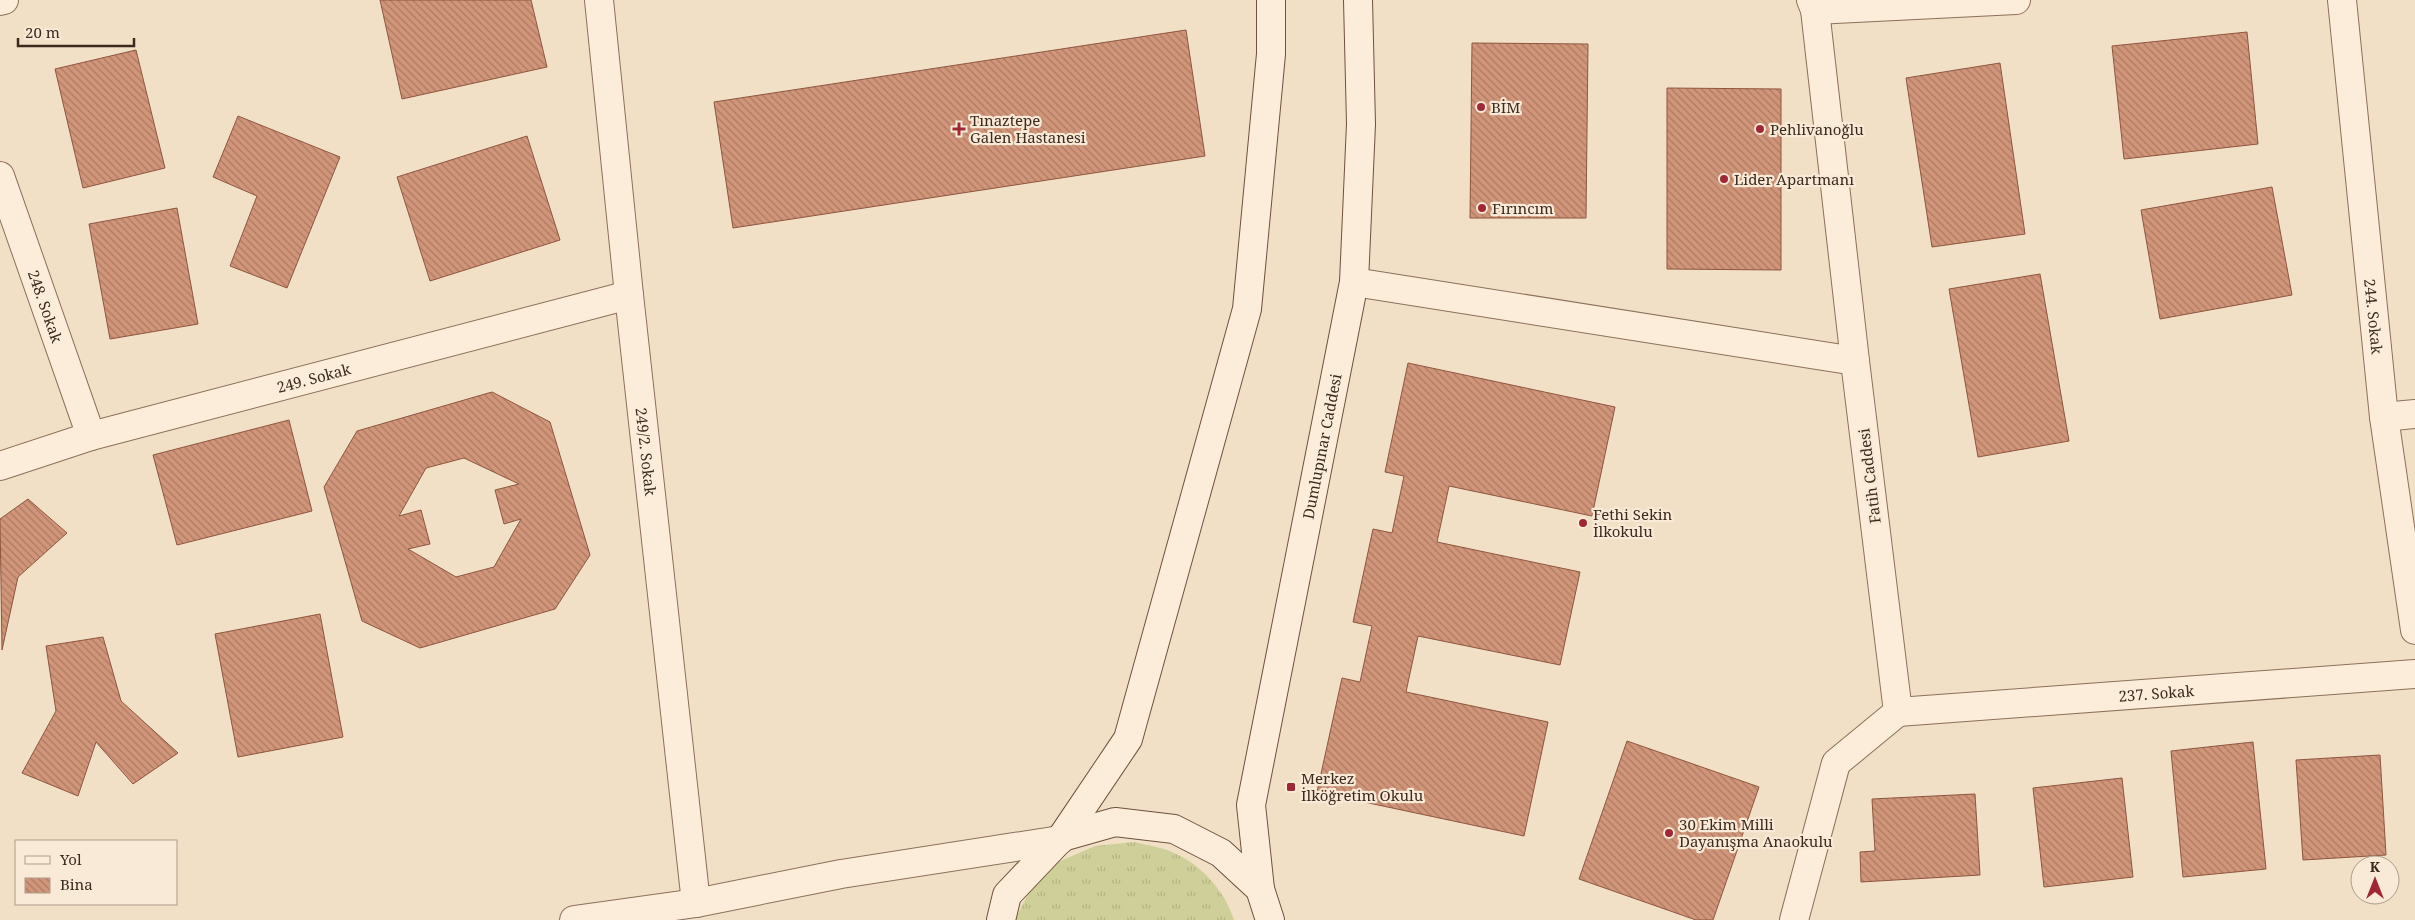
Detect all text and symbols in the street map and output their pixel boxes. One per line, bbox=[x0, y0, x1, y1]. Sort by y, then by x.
scale bar bbox=[18, 15, 134, 47]
text: 20 m bbox=[25, 22, 60, 42]
place label: BİM bbox=[1491, 97, 1520, 117]
marker: BİM bbox=[1475, 101, 1487, 113]
place label: Tınaztepe Galen Hastanesi bbox=[970, 110, 1086, 147]
place label: Pehlivanoğlu bbox=[1770, 119, 1864, 139]
marker: Tınaztepe Galen Hastanesi bbox=[952, 122, 966, 136]
marker: Pehlivanoğlu bbox=[1754, 123, 1766, 135]
place label: Lider Apartmanı bbox=[1734, 169, 1854, 189]
marker: Lider Apartmanı bbox=[1718, 173, 1730, 185]
place label: Fırıncım bbox=[1492, 198, 1554, 218]
marker: Fırıncım bbox=[1476, 202, 1488, 214]
street label: 248. Sokak bbox=[24, 267, 68, 345]
street label: 244. Sokak bbox=[2360, 278, 2388, 355]
street label: 249. Sokak bbox=[275, 358, 353, 397]
street label: Dumlupınar Caddesi bbox=[1298, 372, 1346, 521]
street label: 249/2. Sokak bbox=[631, 406, 661, 497]
street label: Fatih Caddesi bbox=[1853, 427, 1885, 525]
place label: Fethi Sekin İlkokulu bbox=[1593, 504, 1673, 541]
marker: Fethi Sekin İlkokulu bbox=[1577, 517, 1589, 529]
street label: 237. Sokak bbox=[2118, 680, 2195, 706]
place label: Merkez İlköğretim Okulu bbox=[1301, 768, 1424, 805]
marker: Merkez İlköğretim Okulu bbox=[1285, 781, 1297, 793]
place label: 30 Ekim Milli Dayanışma Anaokulu bbox=[1679, 814, 1833, 851]
marker: 30 Ekim Milli Dayanışma Anaokulu bbox=[1663, 827, 1675, 839]
legend bbox=[15, 840, 178, 905]
text: Yol bbox=[59, 849, 82, 869]
north arrow bbox=[2350, 855, 2400, 905]
text: K bbox=[2370, 857, 2381, 876]
text: Bina bbox=[60, 874, 93, 894]

